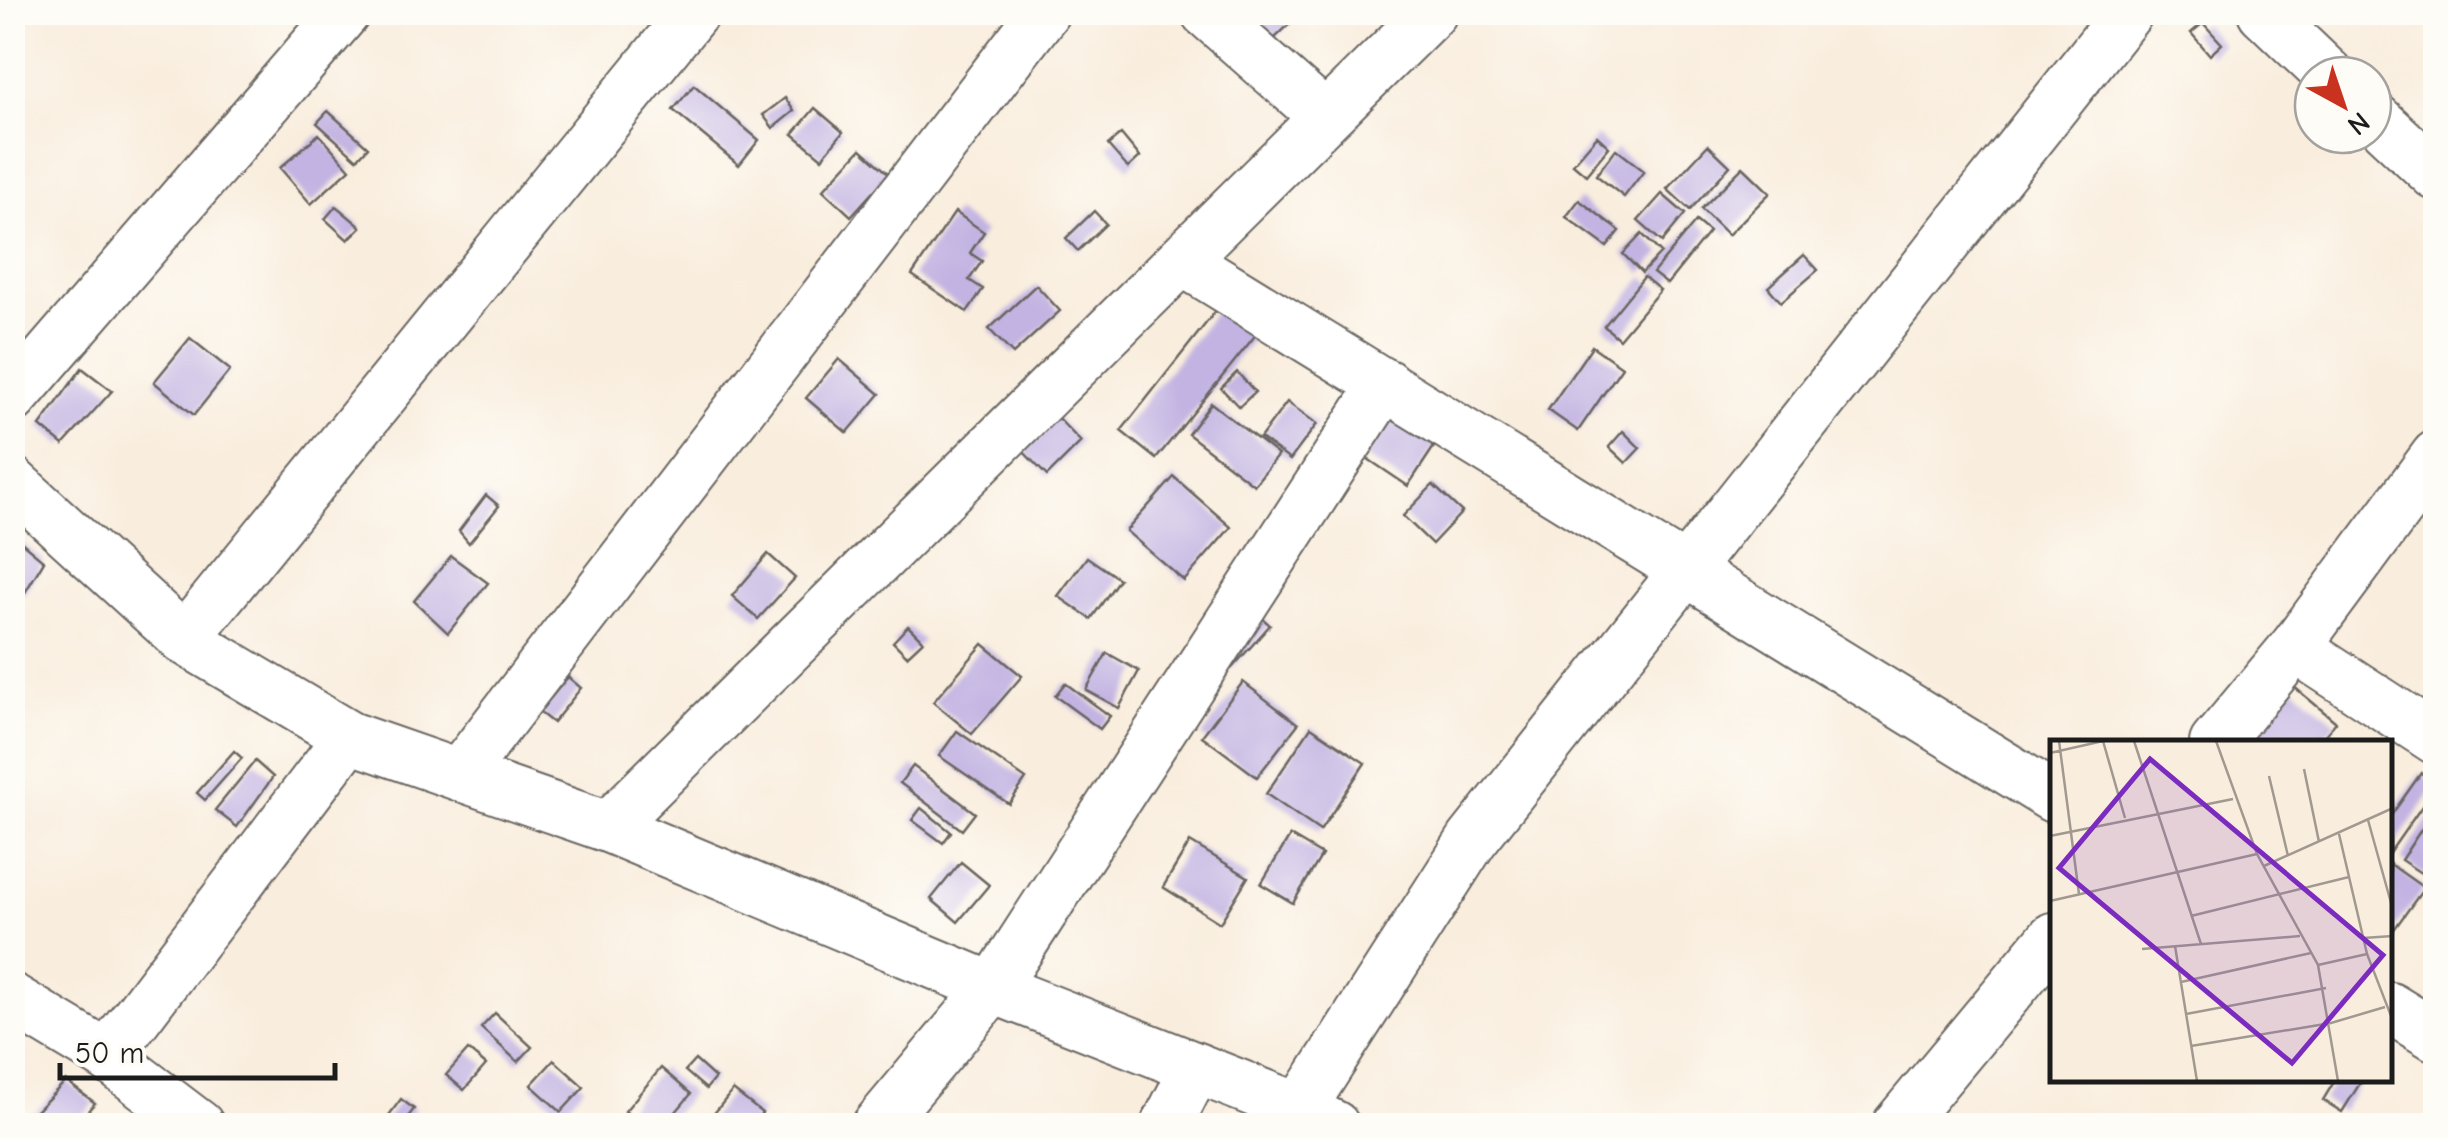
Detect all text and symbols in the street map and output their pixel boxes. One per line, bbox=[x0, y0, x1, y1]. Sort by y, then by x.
north arrow bbox=[2293, 55, 2393, 155]
text: N bbox=[2341, 105, 2376, 142]
inset map bbox=[2050, 740, 2393, 1083]
scale bar bbox=[60, 1018, 335, 1080]
text: 50 m bbox=[75, 1036, 144, 1071]

